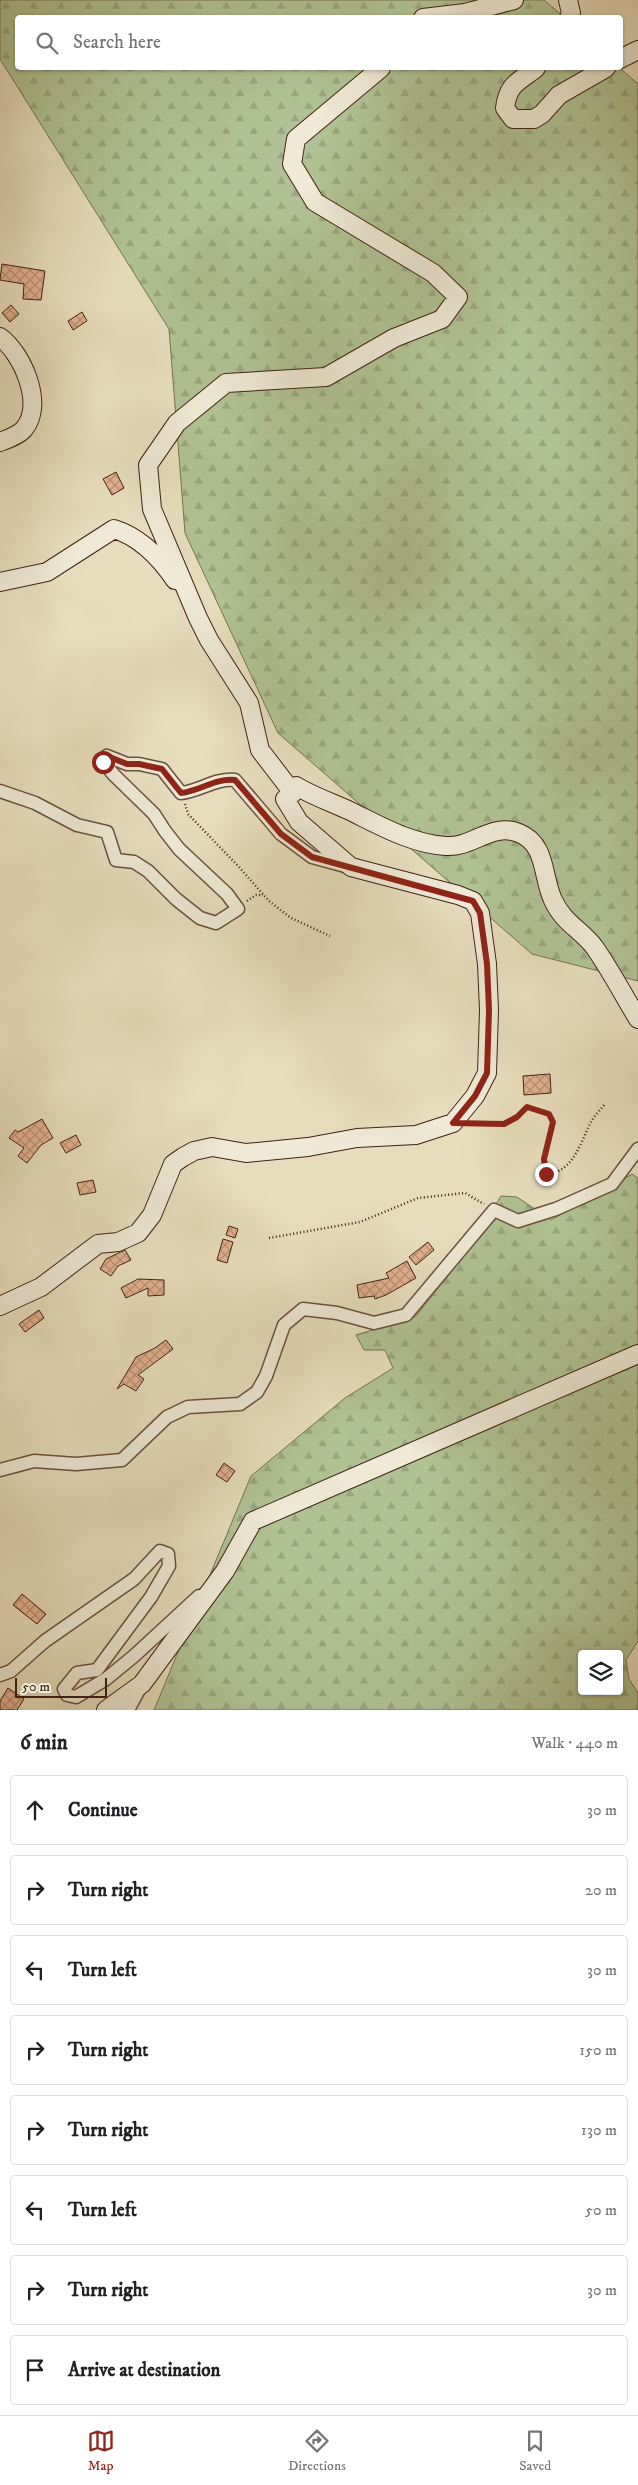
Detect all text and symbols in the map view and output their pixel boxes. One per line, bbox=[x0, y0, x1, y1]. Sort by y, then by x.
search box bbox=[15, 15, 623, 70]
icon: search bbox=[33, 29, 61, 57]
text: Search here bbox=[73, 31, 161, 54]
route start bbox=[92, 751, 115, 774]
route end bbox=[535, 1163, 558, 1186]
map controls bbox=[578, 1650, 623, 1695]
button: layers bbox=[578, 1650, 623, 1695]
scale bar bbox=[15, 1675, 108, 1698]
text: 50 m bbox=[22, 1678, 50, 1696]
text: 6 min bbox=[20, 1730, 68, 1756]
text: Walk · 440 m bbox=[532, 1733, 618, 1753]
icon: ahead bbox=[21, 1796, 49, 1824]
text: Continue bbox=[68, 1799, 138, 1822]
text: 30 m bbox=[587, 1800, 617, 1820]
icon: right bbox=[21, 1876, 49, 1904]
text: Turn right bbox=[68, 1879, 148, 1902]
text: 20 m bbox=[585, 1880, 617, 1900]
icon: left bbox=[21, 1956, 49, 1984]
text: Turn left bbox=[68, 1959, 137, 1982]
text: 30 m bbox=[587, 1960, 617, 1980]
icon: right bbox=[21, 2036, 49, 2064]
text: Turn right bbox=[68, 2039, 148, 2062]
text: 150 m bbox=[579, 2040, 617, 2060]
icon: right bbox=[21, 2116, 49, 2144]
text: Turn right bbox=[68, 2119, 148, 2142]
text: 130 m bbox=[581, 2120, 617, 2140]
icon: left bbox=[21, 2196, 49, 2224]
text: Turn left bbox=[68, 2199, 137, 2222]
text: 50 m bbox=[585, 2200, 617, 2220]
icon: right bbox=[21, 2276, 49, 2304]
text: Turn right bbox=[68, 2279, 148, 2302]
text: 30 m bbox=[587, 2280, 617, 2300]
icon: arrive bbox=[21, 2356, 49, 2384]
text: Arrive at destination bbox=[68, 2359, 220, 2382]
tab: Map bbox=[87, 2427, 115, 2475]
tab: Directions bbox=[288, 2427, 346, 2475]
tab: Saved bbox=[519, 2427, 551, 2475]

